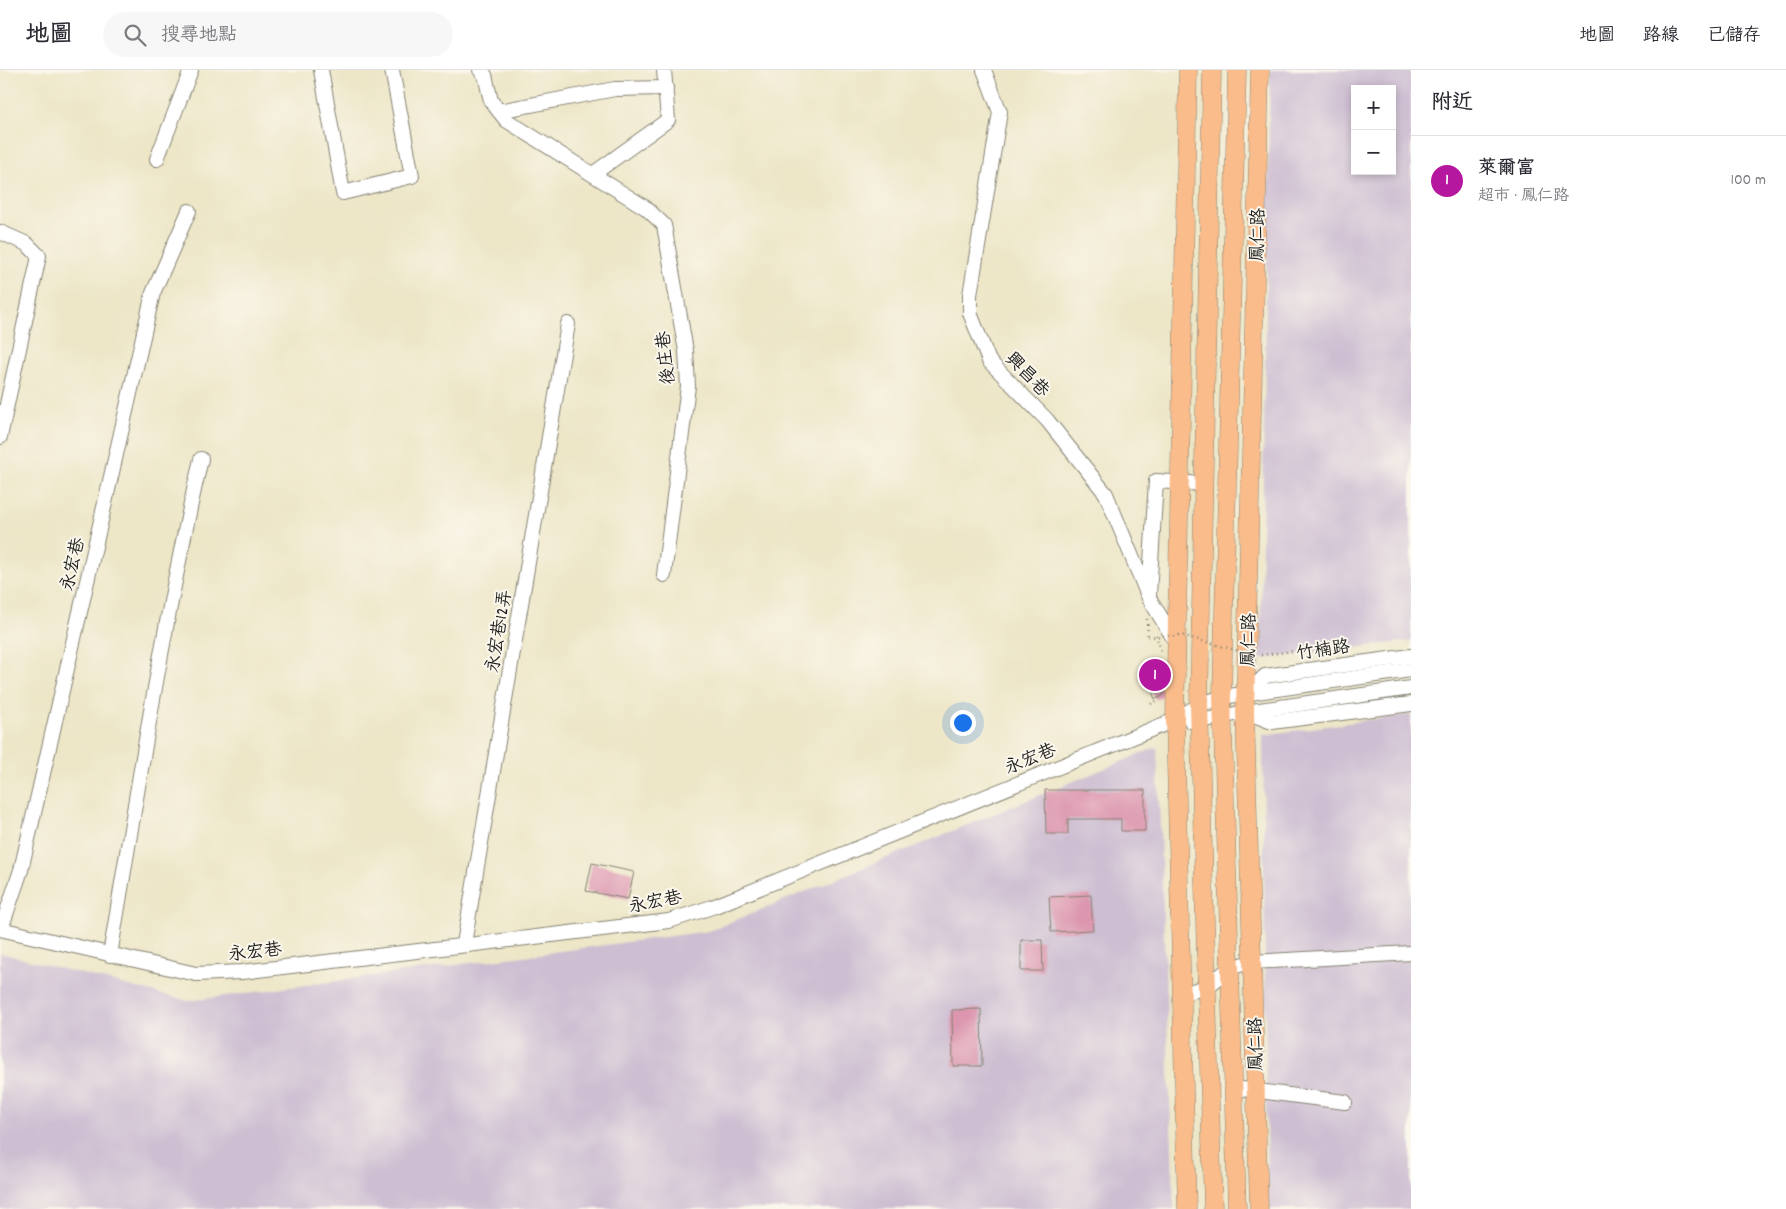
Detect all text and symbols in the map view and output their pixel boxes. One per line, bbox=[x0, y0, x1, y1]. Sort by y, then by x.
search box bbox=[103, 12, 453, 57]
text: 地圖 bbox=[25, 19, 73, 53]
icon: search bbox=[121, 21, 149, 49]
text: 搜尋地點 bbox=[161, 23, 237, 50]
text: 地圖 bbox=[1579, 24, 1615, 49]
text: 路線 bbox=[1643, 24, 1679, 49]
text: 已儲存 bbox=[1707, 24, 1761, 49]
map controls bbox=[1351, 85, 1396, 175]
button: + bbox=[1351, 85, 1396, 130]
text: 附近 bbox=[1431, 89, 1473, 119]
button: − bbox=[1351, 130, 1396, 175]
text: 萊爾富 bbox=[1478, 156, 1535, 183]
text: 1 bbox=[1445, 169, 1449, 192]
text: 100 m bbox=[1730, 169, 1766, 192]
text: 超市 · 鳳仁路 bbox=[1478, 185, 1569, 208]
street label: 鳳仁路 bbox=[1247, 208, 1272, 262]
street label: 後庄巷 bbox=[652, 330, 683, 386]
street label: 興昌巷 bbox=[998, 348, 1054, 404]
street label: 永宏巷 bbox=[56, 535, 93, 594]
street label: 永宏巷12弄 bbox=[482, 588, 519, 675]
street label: 鳳仁路 bbox=[1238, 613, 1263, 667]
street label: 竹楠路 bbox=[1295, 635, 1352, 668]
pin: 1 bbox=[1139, 656, 1171, 694]
your location bbox=[950, 710, 976, 736]
street label: 永宏巷 bbox=[1001, 739, 1061, 782]
street label: 永宏巷 bbox=[627, 886, 684, 921]
street label: 永宏巷 bbox=[227, 938, 283, 969]
street label: 鳳仁路 bbox=[1245, 1017, 1270, 1071]

